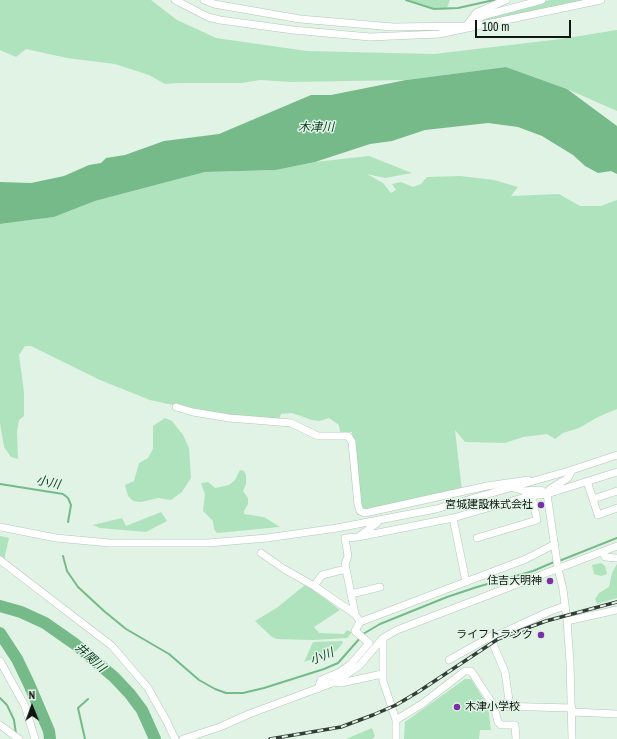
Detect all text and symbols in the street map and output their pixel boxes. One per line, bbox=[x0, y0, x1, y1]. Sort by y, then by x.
scale bar bbox=[477, 12, 573, 38]
text: 100 m bbox=[482, 19, 509, 35]
water label: 木津川 bbox=[298, 121, 334, 135]
water label: 小川 bbox=[35, 474, 61, 492]
place label: 宮城建設株式会社 bbox=[445, 498, 533, 512]
marker: 宮城建設株式会社 bbox=[536, 500, 546, 510]
place label: 住吉大明神 bbox=[487, 574, 542, 588]
marker: 住吉大明神 bbox=[545, 576, 555, 586]
place label: ライフトランク bbox=[456, 628, 533, 642]
marker: ライフトランク bbox=[536, 630, 546, 640]
water label: 井関川 bbox=[72, 641, 108, 675]
water label: 小川 bbox=[308, 646, 336, 668]
north arrow bbox=[12, 687, 52, 727]
text: N bbox=[28, 688, 35, 702]
place label: 木津小学校 bbox=[465, 700, 520, 714]
marker: 木津小学校 bbox=[452, 702, 462, 712]

